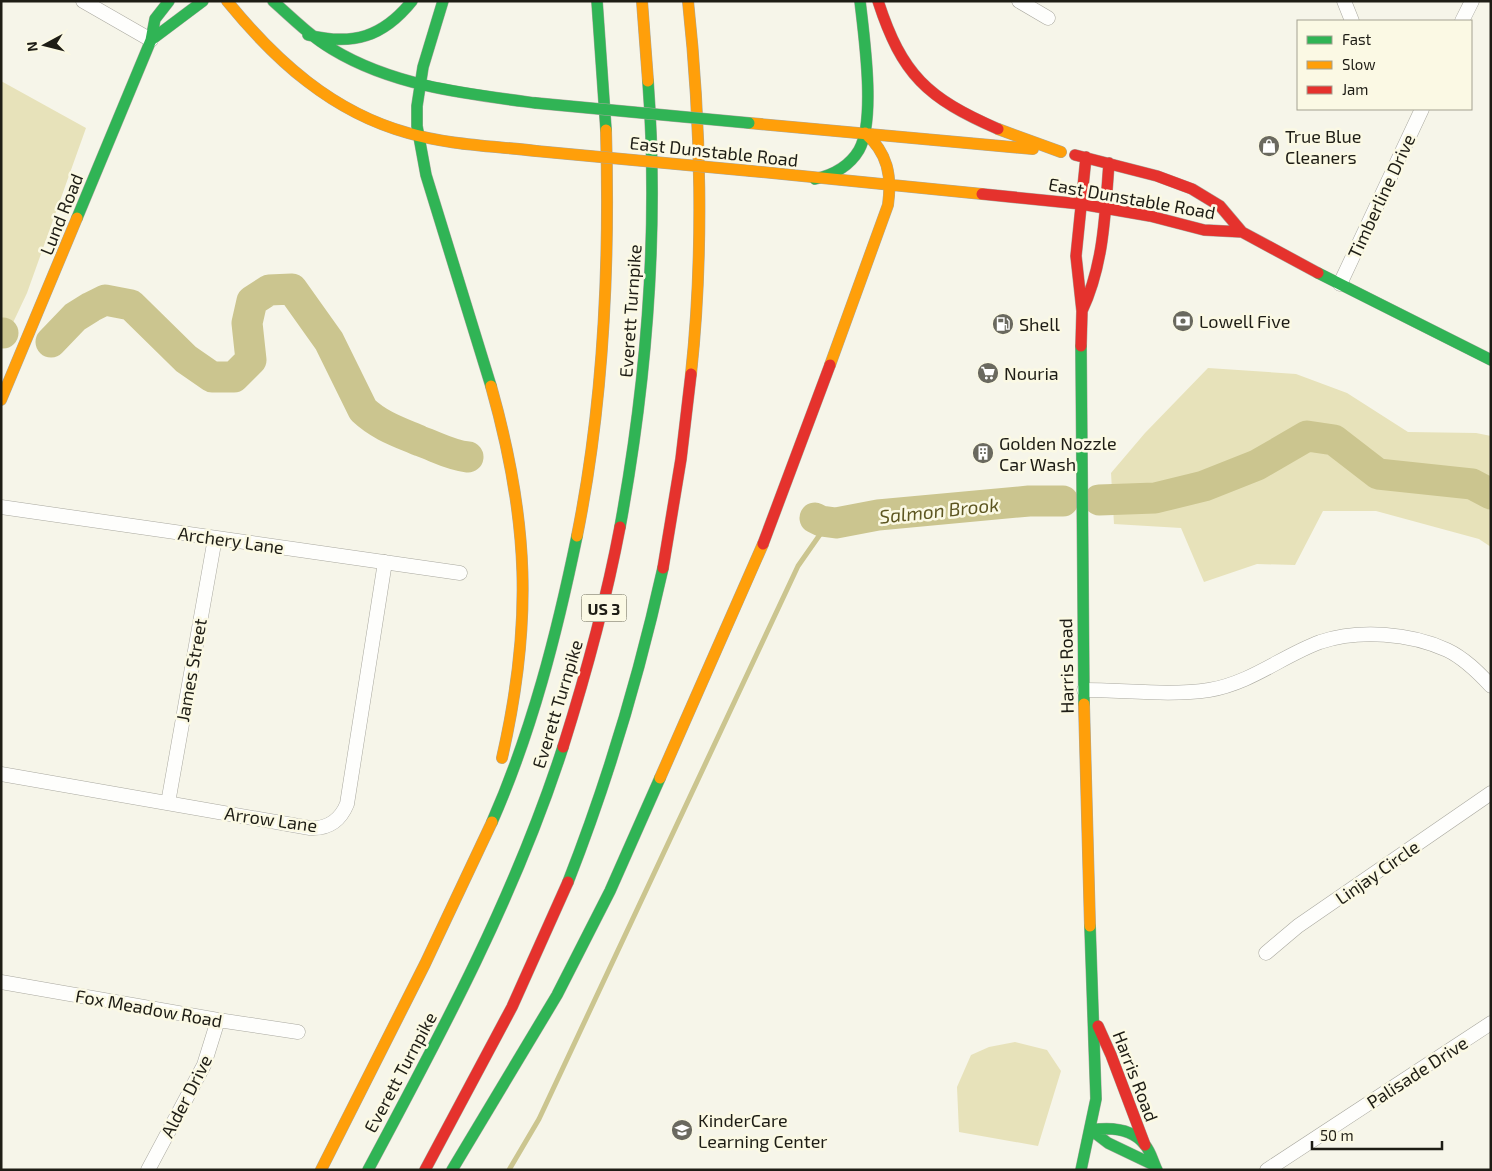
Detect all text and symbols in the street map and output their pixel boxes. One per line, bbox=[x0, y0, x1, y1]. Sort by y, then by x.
north arrow bbox=[20, 20, 70, 70]
legend bbox=[1297, 20, 1472, 110]
text: Fast bbox=[1342, 30, 1372, 48]
text: N bbox=[23, 41, 41, 53]
text: Slow bbox=[1342, 55, 1376, 73]
text: Jam bbox=[1342, 80, 1368, 98]
place label: True Blue Cleaners bbox=[1285, 125, 1361, 168]
street label: Timberline Drive bbox=[1343, 130, 1419, 262]
street label: East Dunstable Road bbox=[629, 131, 799, 171]
shop icon: True Blue Cleaners bbox=[1257, 134, 1281, 158]
street label: Lund Road bbox=[35, 170, 87, 258]
street label: East Dunstable Road bbox=[1047, 172, 1217, 224]
street label: Everett Turnpike bbox=[614, 244, 646, 378]
bank icon: Lowell Five bbox=[1171, 309, 1195, 333]
place label: Lowell Five bbox=[1199, 310, 1290, 332]
fuel station icon: Shell bbox=[991, 312, 1015, 336]
place label: Shell bbox=[1019, 313, 1061, 335]
supermarket icon: Nouria bbox=[976, 361, 1000, 385]
place label: Nouria bbox=[1004, 362, 1059, 384]
place label: Golden Nozzle Car Wash bbox=[999, 432, 1117, 475]
building icon: Golden Nozzle Car Wash bbox=[971, 441, 995, 465]
water label: Salmon Brook bbox=[878, 492, 1000, 528]
street label: Archery Lane bbox=[177, 522, 285, 558]
road number: US 3 bbox=[582, 594, 626, 622]
street label: James Street bbox=[171, 616, 211, 723]
street label: Harris Road bbox=[1054, 618, 1078, 714]
street label: Everett Turnpike bbox=[527, 637, 587, 771]
street label: Arrow Lane bbox=[223, 802, 319, 836]
street label: Linjay Circle bbox=[1331, 835, 1423, 909]
street label: Fox Meadow Road bbox=[74, 984, 224, 1032]
street label: Everett Turnpike bbox=[359, 1008, 441, 1136]
street label: Harris Road bbox=[1109, 1028, 1163, 1124]
street label: Palisade Drive bbox=[1362, 1031, 1472, 1113]
street label: Alder Drive bbox=[156, 1051, 216, 1141]
place label: KinderCare Learning Center bbox=[698, 1109, 828, 1152]
school or university icon: KinderCare Learning Center bbox=[670, 1118, 694, 1142]
scale bar bbox=[1312, 1118, 1442, 1150]
text: 50 m bbox=[1320, 1126, 1354, 1144]

